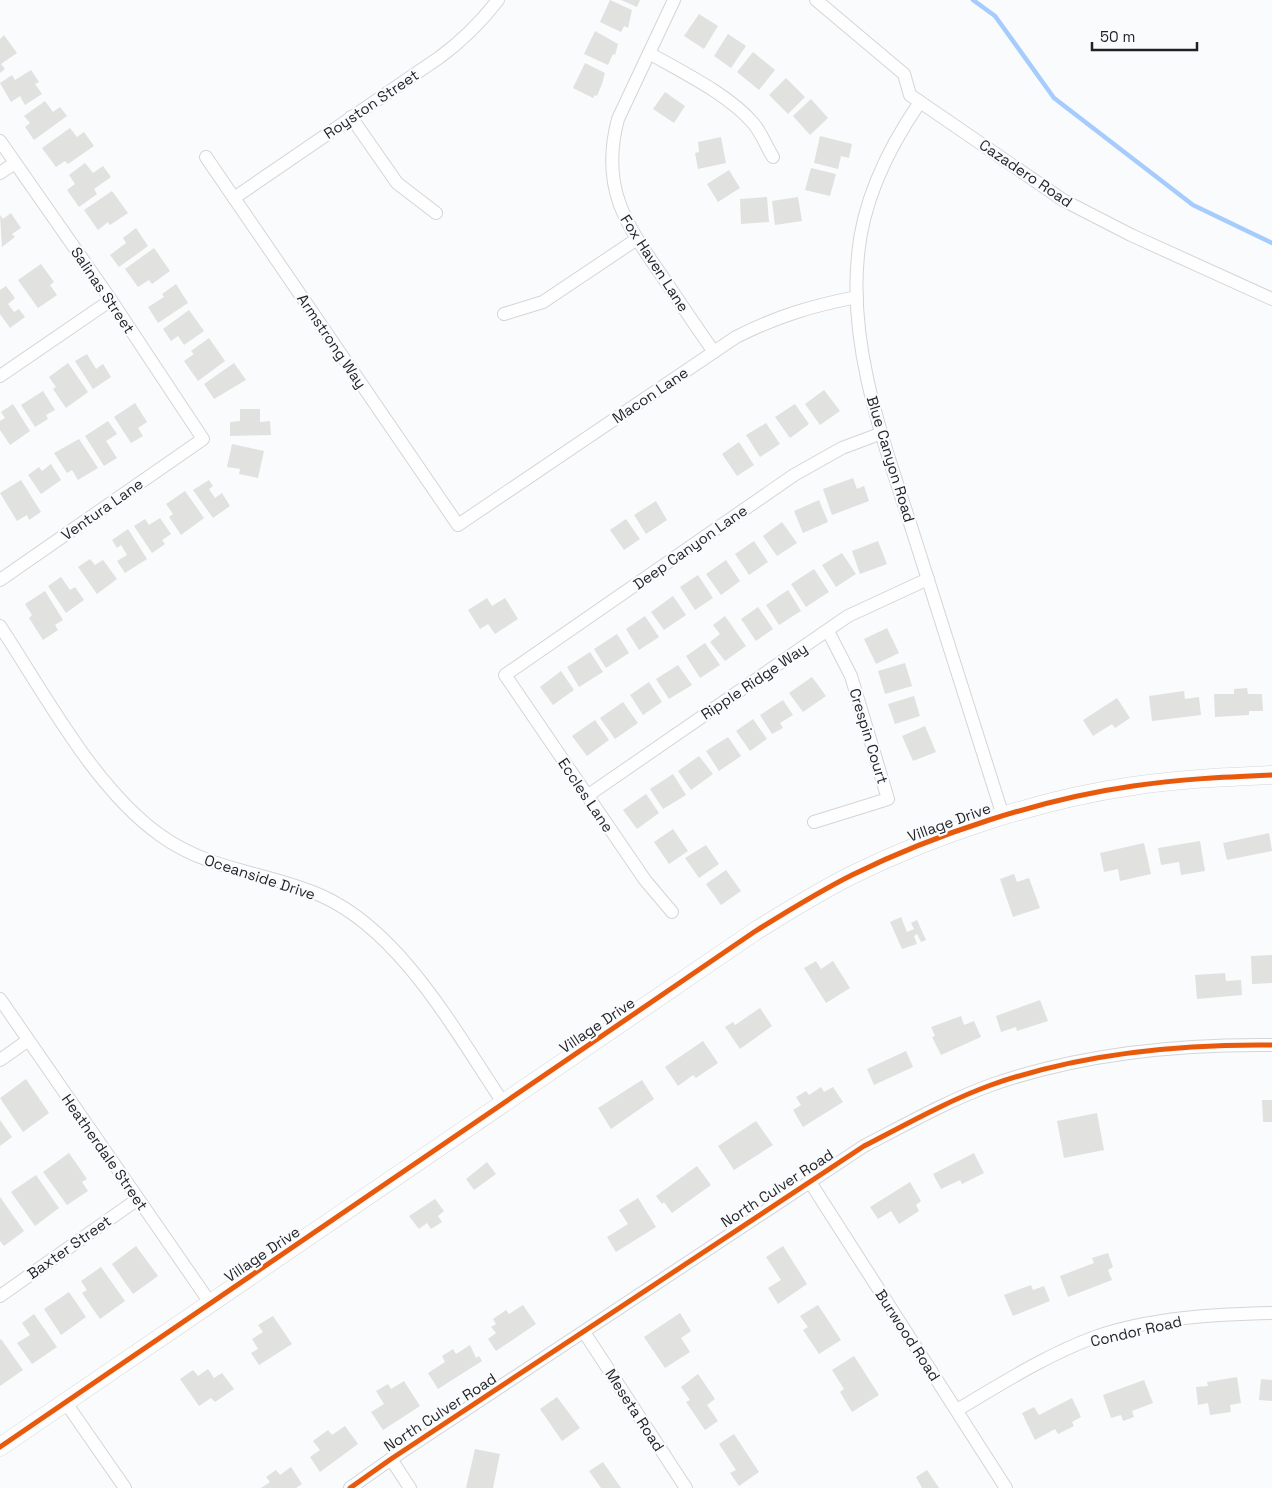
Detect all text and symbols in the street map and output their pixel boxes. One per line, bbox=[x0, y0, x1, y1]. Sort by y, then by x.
scale bar bbox=[1092, 20, 1197, 52]
text: 50 m bbox=[1100, 27, 1135, 46]
street label: Royston Street bbox=[320, 65, 422, 143]
street label: Cazadero Road bbox=[976, 135, 1076, 211]
street label: Fox Haven Lane bbox=[616, 211, 694, 315]
street label: Salinas Street bbox=[67, 243, 139, 337]
street label: Armstrong Way bbox=[293, 290, 371, 392]
street label: Macon Lane bbox=[608, 363, 692, 427]
street label: Blue Canyon Road bbox=[863, 394, 919, 524]
street label: Ventura Lane bbox=[57, 474, 147, 544]
street label: Deep Canyon Lane bbox=[629, 500, 751, 593]
street label: Ripple Ridge Way bbox=[697, 638, 811, 724]
street label: Crespin Court bbox=[845, 686, 893, 786]
street label: Eccles Lane bbox=[554, 754, 618, 836]
street label: Village Drive bbox=[905, 798, 993, 846]
street label: Oceanside Drive bbox=[202, 850, 318, 904]
street label: Village Drive bbox=[556, 993, 638, 1057]
street label: Heatherdale Street bbox=[58, 1090, 152, 1214]
street label: North Culver Road bbox=[717, 1145, 837, 1231]
street label: Baxter Street bbox=[23, 1211, 115, 1283]
street label: Village Drive bbox=[221, 1222, 303, 1286]
street label: Burwood Road bbox=[871, 1286, 945, 1384]
street label: Condor Road bbox=[1088, 1311, 1184, 1351]
street label: Meseta Road bbox=[601, 1365, 669, 1455]
street label: North Culver Road bbox=[380, 1369, 500, 1455]

